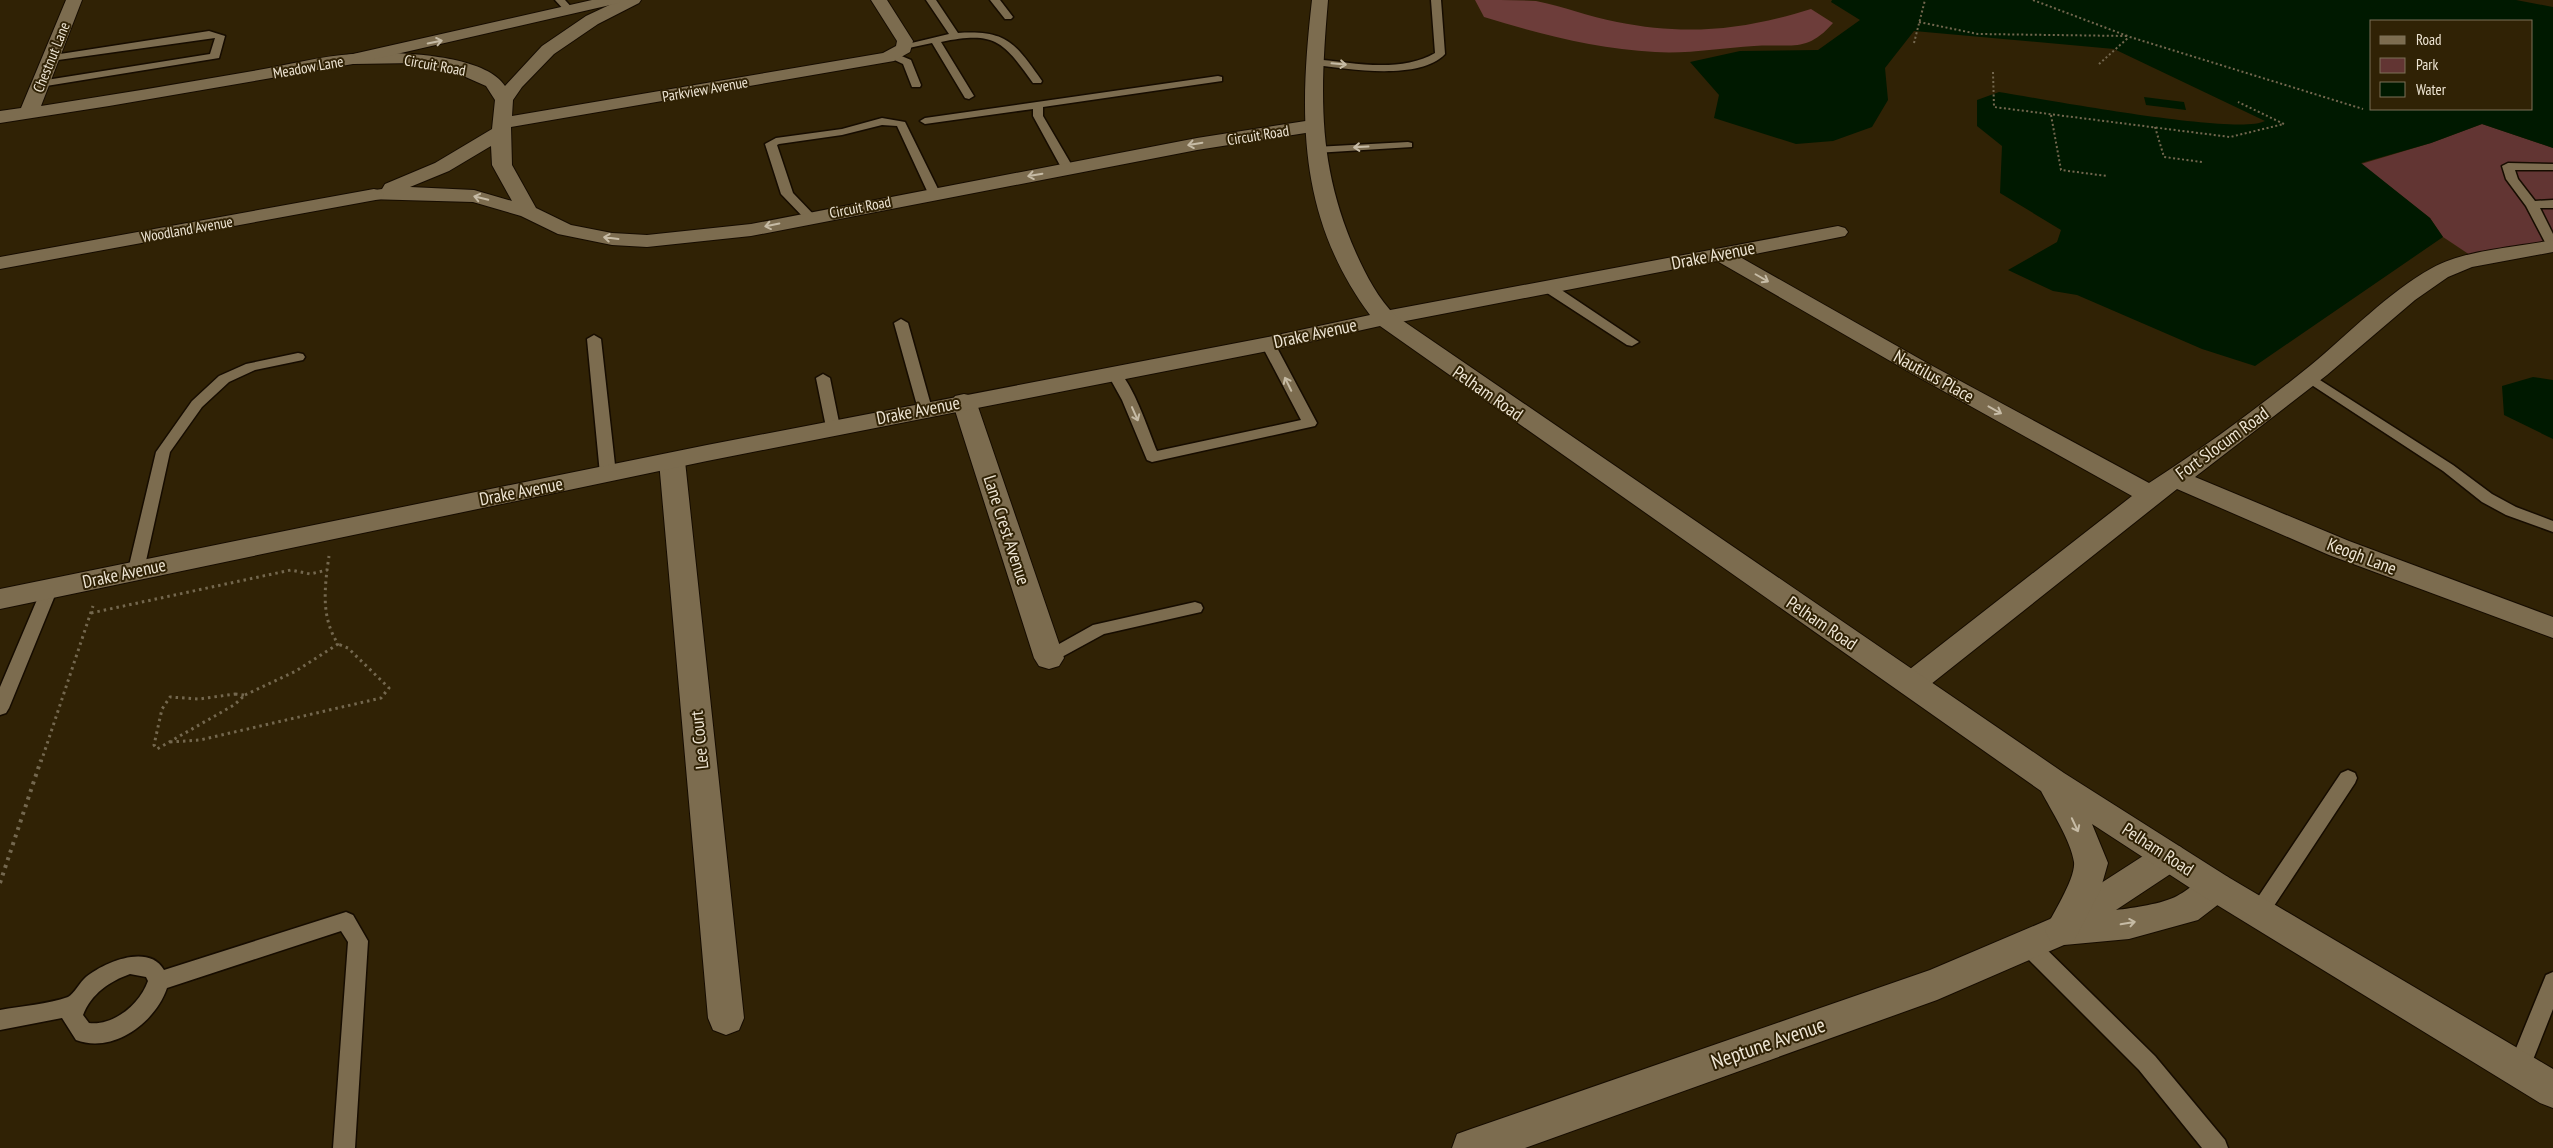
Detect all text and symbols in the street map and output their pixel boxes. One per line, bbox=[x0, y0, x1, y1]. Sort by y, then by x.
street label: Chestnut Lane bbox=[28, 19, 74, 95]
legend bbox=[2370, 20, 2533, 110]
text: Road bbox=[2416, 30, 2442, 49]
one-way arrow bbox=[427, 36, 443, 46]
street label: Circuit Road bbox=[403, 50, 467, 80]
street label: Meadow Lane bbox=[271, 51, 345, 83]
text: Park bbox=[2416, 55, 2438, 74]
one-way arrow bbox=[1331, 60, 1347, 69]
street label: Parkview Avenue bbox=[661, 72, 749, 106]
text: Water bbox=[2416, 80, 2447, 99]
street label: Circuit Road bbox=[1226, 121, 1290, 149]
one-way arrow bbox=[1187, 140, 1203, 150]
one-way arrow bbox=[1354, 143, 1370, 152]
one-way arrow bbox=[1027, 170, 1043, 180]
street label: Circuit Road bbox=[828, 192, 892, 222]
one-way arrow bbox=[474, 193, 490, 202]
street label: Woodland Avenue bbox=[140, 212, 234, 246]
one-way arrow bbox=[765, 221, 781, 230]
one-way arrow bbox=[603, 233, 619, 243]
street label: Drake Avenue bbox=[1669, 236, 1757, 274]
one-way arrow bbox=[1755, 273, 1769, 283]
street label: Drake Avenue bbox=[1271, 313, 1359, 353]
street label: Nautilus Place bbox=[1890, 344, 1978, 408]
street label: Pelham Road bbox=[1448, 360, 1528, 426]
one-way arrow bbox=[1283, 377, 1292, 392]
street label: Drake Avenue bbox=[874, 391, 962, 429]
street label: Fort Slocum Road bbox=[2171, 402, 2273, 484]
one-way arrow bbox=[1988, 405, 2002, 415]
one-way arrow bbox=[1130, 406, 1140, 421]
street label: Drake Avenue bbox=[477, 472, 565, 510]
street label: Lane Crest Avenue bbox=[978, 472, 1036, 588]
street label: Keogh Lane bbox=[2324, 532, 2400, 580]
street label: Drake Avenue bbox=[80, 553, 168, 593]
street label: Pelham Road bbox=[1782, 591, 1862, 655]
street label: Lee Court bbox=[684, 709, 714, 770]
one-way arrow bbox=[2071, 817, 2081, 832]
street label: Pelham Road bbox=[2118, 817, 2198, 881]
one-way arrow bbox=[2120, 918, 2136, 928]
street label: Neptune Avenue bbox=[1707, 1011, 1829, 1075]

